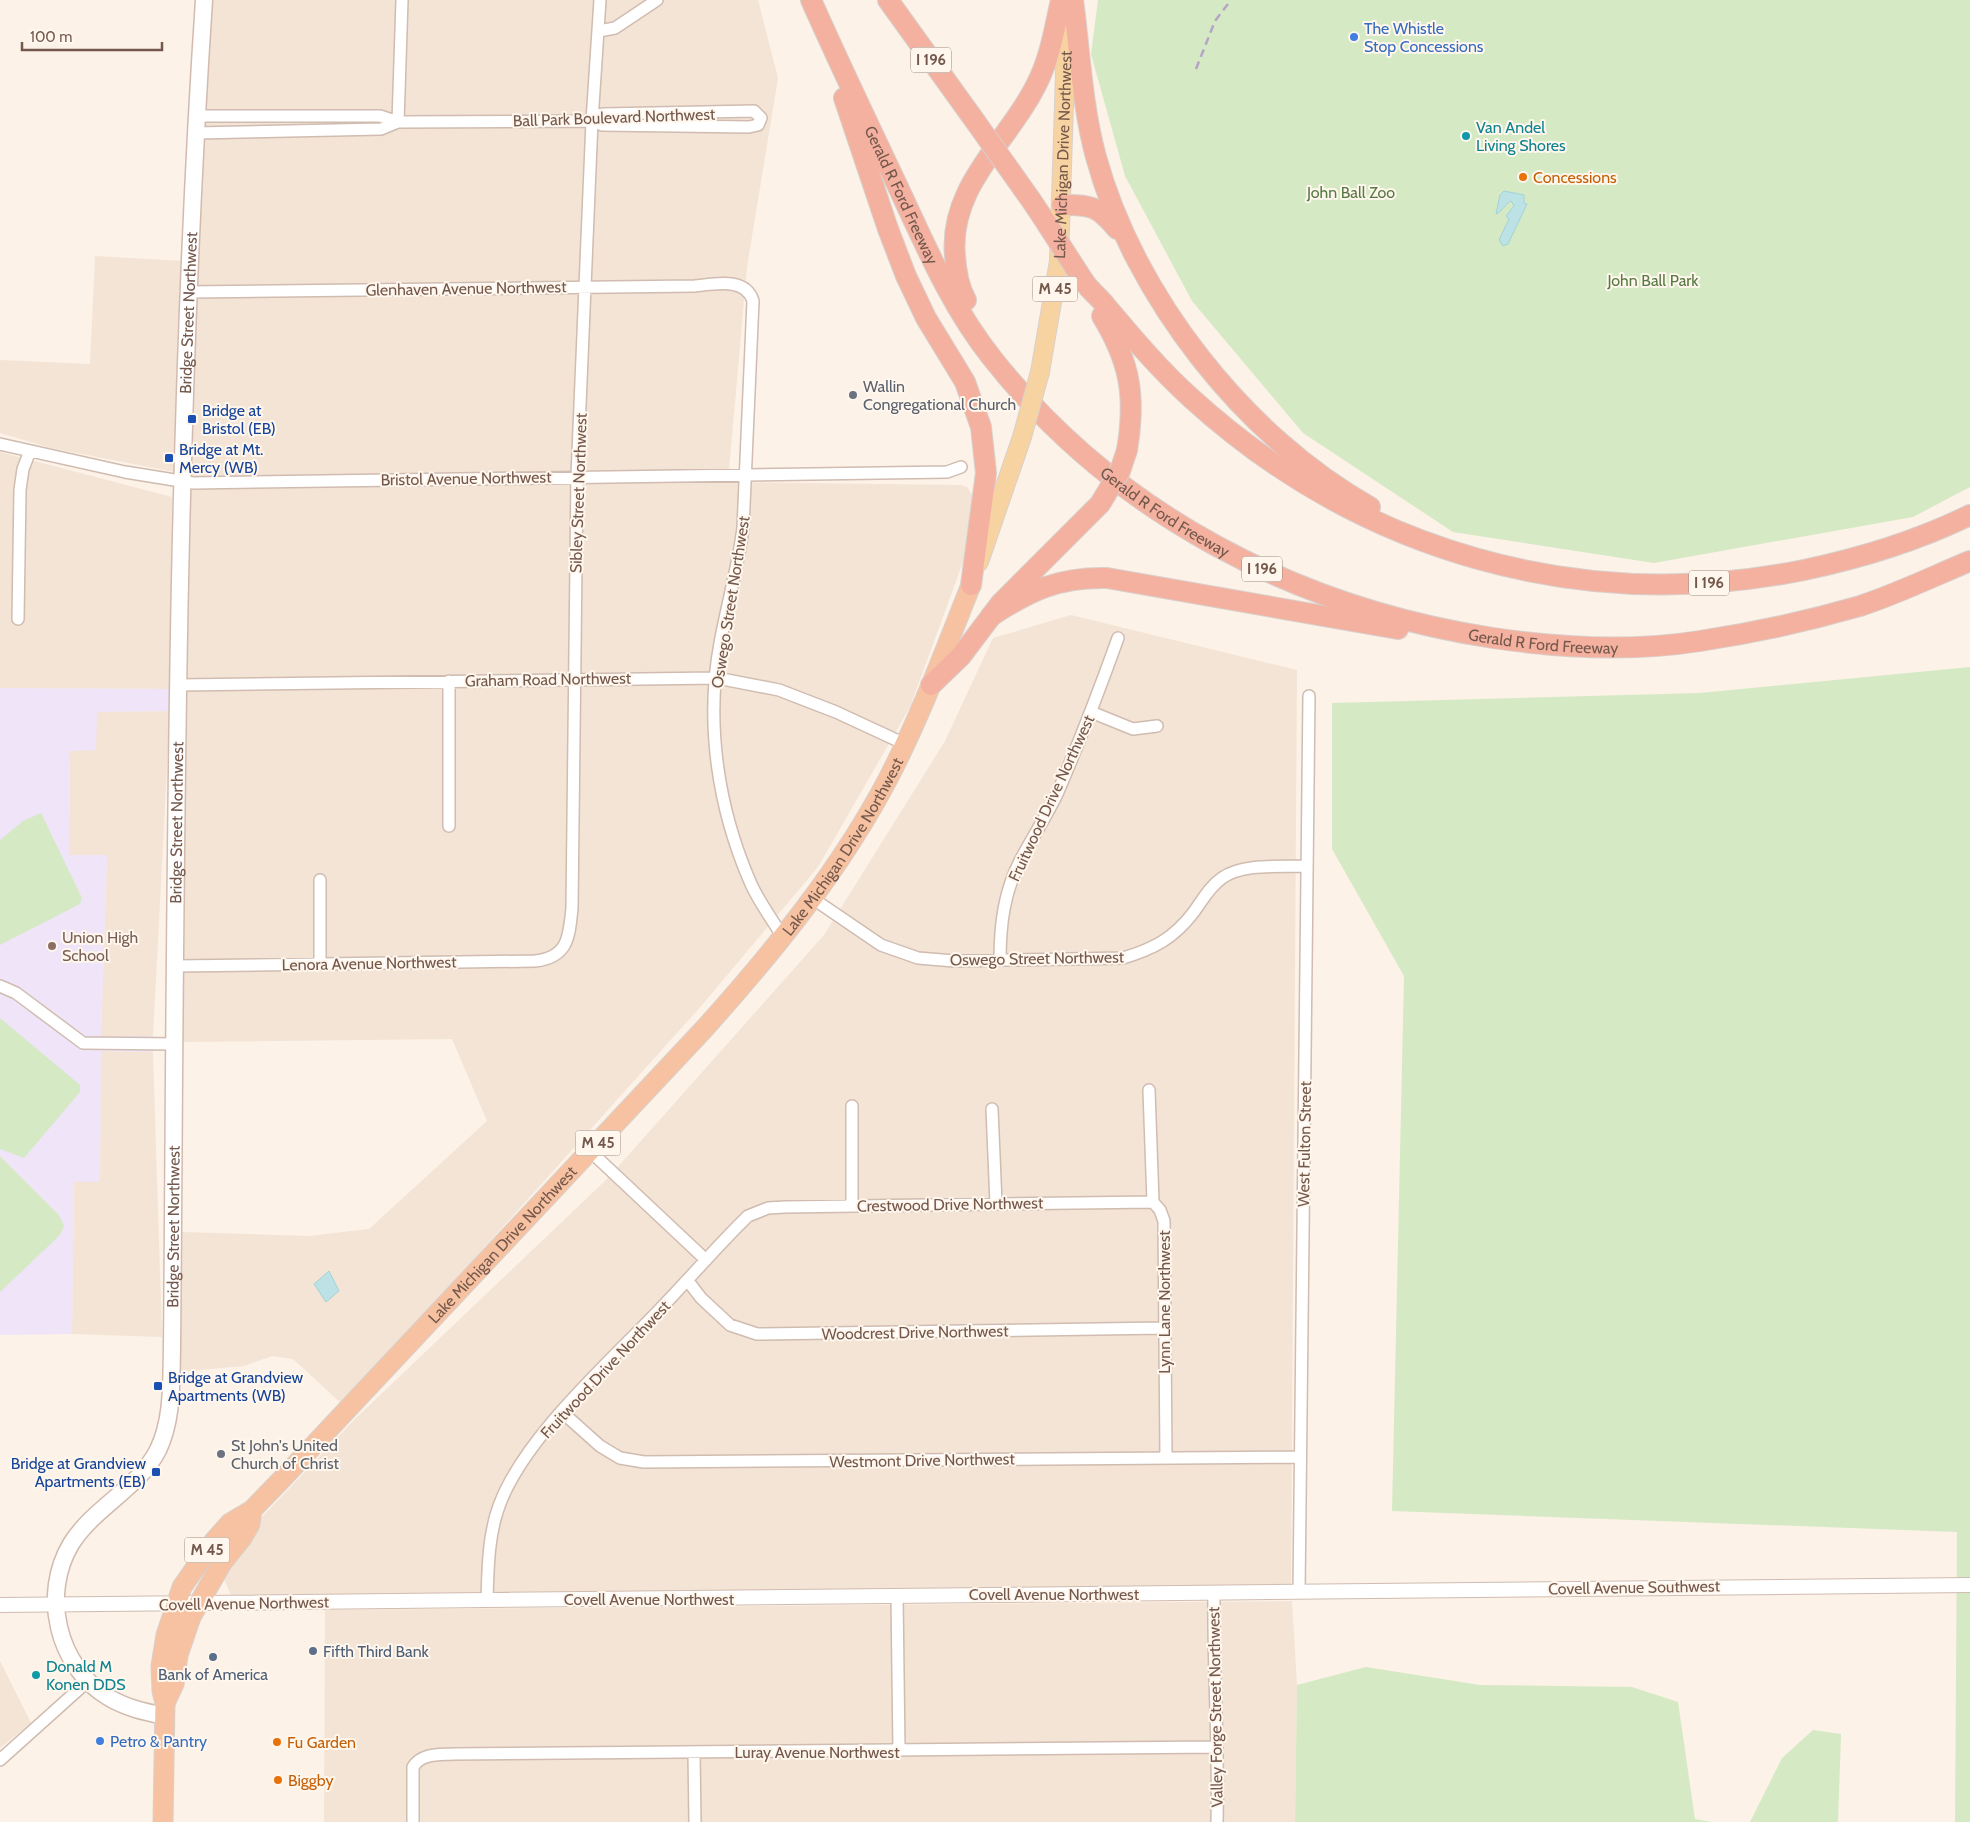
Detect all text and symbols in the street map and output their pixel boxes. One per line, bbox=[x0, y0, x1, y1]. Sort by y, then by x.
place label: The Whistle Stop Concessions bbox=[1364, 19, 1484, 56]
scale bar bbox=[22, 20, 162, 52]
text: 100 m bbox=[30, 28, 72, 46]
marker: The Whistle Stop Concessions bbox=[1348, 31, 1360, 43]
road number: I 196 bbox=[911, 48, 951, 72]
street label: Lake Michigan Drive Northwest bbox=[1050, 50, 1076, 259]
street label: Ball Park Boulevard Northwest bbox=[512, 104, 716, 131]
place label: Van Andel Living Shores bbox=[1476, 118, 1566, 155]
street label: Gerald R Ford Freeway bbox=[860, 123, 942, 268]
marker: Van Andel Living Shores bbox=[1460, 130, 1472, 142]
place label: Concessions bbox=[1533, 168, 1617, 187]
marker: Concessions bbox=[1517, 171, 1529, 183]
park label: John Ball Zoo bbox=[1306, 183, 1395, 202]
street label: Bridge Street Northwest bbox=[176, 231, 201, 394]
park label: John Ball Park bbox=[1606, 271, 1699, 290]
road number: M 45 bbox=[1032, 276, 1078, 302]
street label: Glenhaven Avenue Northwest bbox=[365, 277, 567, 300]
place label: Wallin Congregational Church bbox=[863, 377, 1016, 414]
marker: Wallin Congregational Church bbox=[847, 389, 859, 401]
place label: Bridge at Bristol (EB) bbox=[202, 401, 276, 438]
street label: Sibley Street Northwest bbox=[566, 412, 591, 573]
marker: Bridge at Bristol (EB) bbox=[186, 413, 198, 425]
place label: Bridge at Mt. Mercy (WB) bbox=[179, 440, 263, 477]
marker: Bridge at Mt. Mercy (WB) bbox=[163, 452, 175, 464]
street label: Gerald R Ford Freeway bbox=[1096, 463, 1233, 561]
street label: Bristol Avenue Northwest bbox=[380, 467, 552, 489]
street label: Oswego Street Northwest bbox=[707, 514, 754, 690]
road number: I 196 bbox=[1242, 556, 1282, 582]
road number: I 196 bbox=[1689, 570, 1729, 596]
street label: Gerald R Ford Freeway bbox=[1467, 625, 1618, 658]
street label: Graham Road Northwest bbox=[465, 669, 632, 690]
street label: Fruitwood Drive Northwest bbox=[1004, 711, 1099, 884]
street label: Bridge Street Northwest bbox=[166, 741, 187, 904]
street label: Lake Michigan Drive Northwest bbox=[778, 754, 907, 939]
place label: Union High School bbox=[62, 928, 138, 965]
marker: Union High School bbox=[46, 940, 58, 952]
street label: Oswego Street Northwest bbox=[950, 947, 1125, 970]
street label: Lenora Avenue Northwest bbox=[281, 952, 457, 975]
street label: West Fulton Street bbox=[1294, 1080, 1315, 1207]
road number: M 45 bbox=[576, 1130, 620, 1156]
street label: Bridge Street Northwest bbox=[163, 1145, 184, 1308]
street label: Lake Michigan Drive Northwest bbox=[424, 1162, 581, 1327]
street label: Crestwood Drive Northwest bbox=[857, 1193, 1044, 1216]
street label: Lynn Lane Northwest bbox=[1155, 1230, 1174, 1374]
street label: Fruitwood Drive Northwest bbox=[537, 1296, 675, 1442]
street label: Woodcrest Drive Northwest bbox=[821, 1321, 1009, 1344]
place label: Bridge at Grandview Apartments (WB) bbox=[168, 1368, 304, 1405]
marker: Bridge at Grandview Apartments (WB) bbox=[152, 1380, 164, 1392]
place label: St John's United Church of Christ bbox=[231, 1436, 340, 1473]
marker: St John's United Church of Christ bbox=[215, 1448, 227, 1460]
street label: Westmont Drive Northwest bbox=[829, 1449, 1015, 1472]
place label: Bridge at Grandview Apartments (EB) bbox=[11, 1454, 146, 1491]
marker: Bridge at Grandview Apartments (EB) bbox=[150, 1466, 162, 1478]
road number: M 45 bbox=[184, 1538, 230, 1562]
street label: Covell Avenue Southwest bbox=[1548, 1576, 1721, 1598]
street label: Covell Avenue Northwest bbox=[969, 1585, 1140, 1604]
street label: Covell Avenue Northwest bbox=[564, 1590, 735, 1609]
street label: Covell Avenue Northwest bbox=[159, 1593, 330, 1614]
street label: Valley Forge Street Northwest bbox=[1204, 1606, 1227, 1807]
place label: Fifth Third Bank bbox=[323, 1642, 430, 1661]
marker: Fifth Third Bank bbox=[307, 1645, 319, 1657]
marker: Bank of America bbox=[207, 1651, 219, 1663]
place label: Donald M Konen DDS bbox=[46, 1657, 126, 1694]
place label: Bank of America bbox=[158, 1665, 268, 1684]
marker: Donald M Konen DDS bbox=[30, 1669, 42, 1681]
place label: Petro & Pantry bbox=[110, 1732, 207, 1751]
place label: Fu Garden bbox=[287, 1733, 356, 1752]
marker: Petro & Pantry bbox=[94, 1735, 106, 1747]
marker: Fu Garden bbox=[271, 1736, 283, 1748]
street label: Luray Avenue Northwest bbox=[734, 1743, 900, 1762]
place label: Biggby bbox=[288, 1771, 334, 1790]
marker: Biggby bbox=[272, 1774, 284, 1786]

